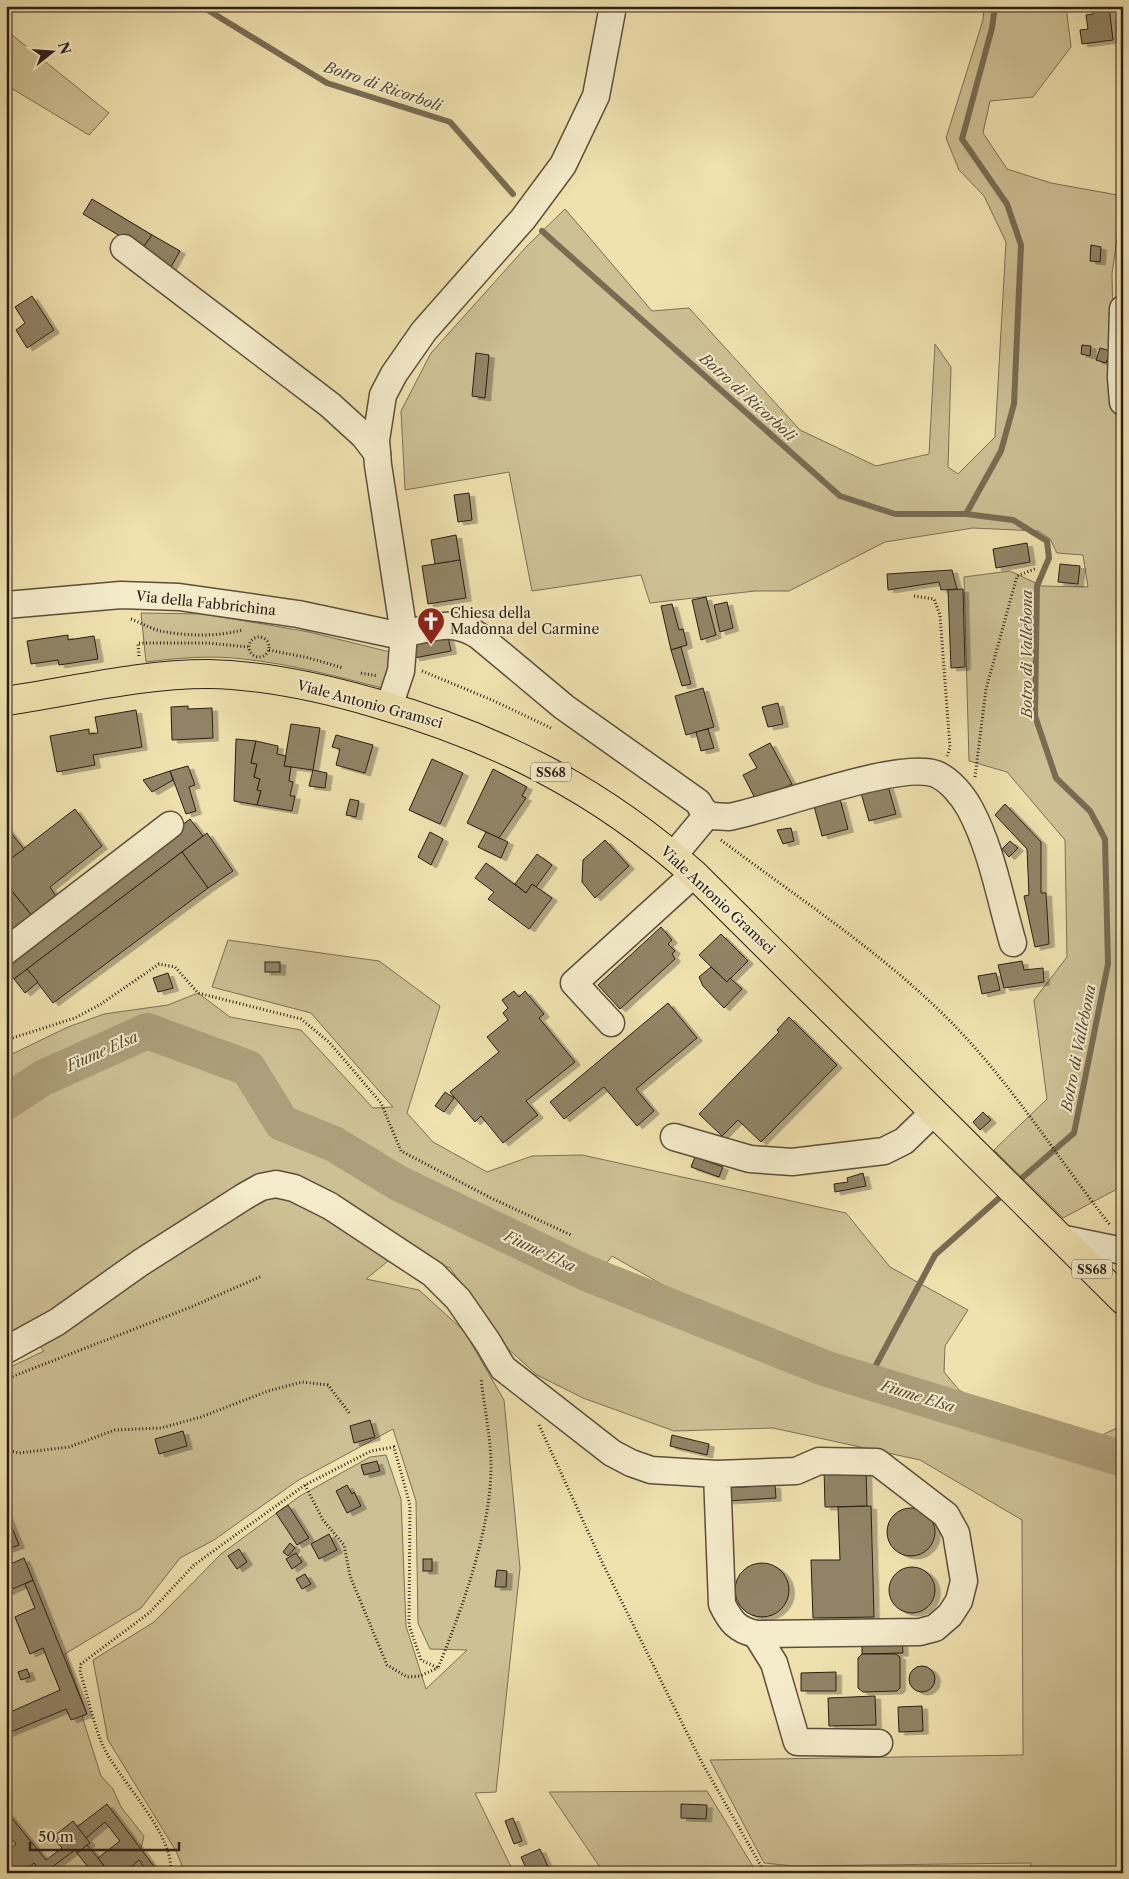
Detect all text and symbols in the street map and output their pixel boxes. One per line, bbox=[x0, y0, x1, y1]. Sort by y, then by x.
north arrow bbox=[28, 28, 78, 78]
text: N bbox=[54, 40, 75, 57]
water label: Botro di Ricorboli bbox=[321, 57, 446, 115]
water label: Botro di Ricorboli bbox=[695, 348, 801, 446]
street label: Via della Fabbrichina bbox=[134, 587, 277, 619]
water label: Botro di Vallebona bbox=[1017, 590, 1036, 719]
place label: Chiesa della Madonna del Carmine bbox=[450, 604, 599, 638]
church icon: Chiesa della Madonna del Carmine bbox=[416, 606, 446, 645]
street label: Viale Antonio Gramsci bbox=[294, 676, 445, 732]
road number: SS68 bbox=[531, 762, 571, 782]
street label: Viale Antonio Gramsci bbox=[656, 842, 779, 958]
water label: Botro di Vallebona bbox=[1056, 983, 1100, 1114]
water label: Fiume Elsa bbox=[62, 1027, 141, 1076]
water label: Fiume Elsa bbox=[500, 1226, 579, 1276]
road number: SS68 bbox=[1072, 1260, 1112, 1278]
water label: Fiume Elsa bbox=[878, 1375, 957, 1416]
scale bar bbox=[30, 1819, 179, 1851]
text: 50 m bbox=[38, 1827, 74, 1846]

